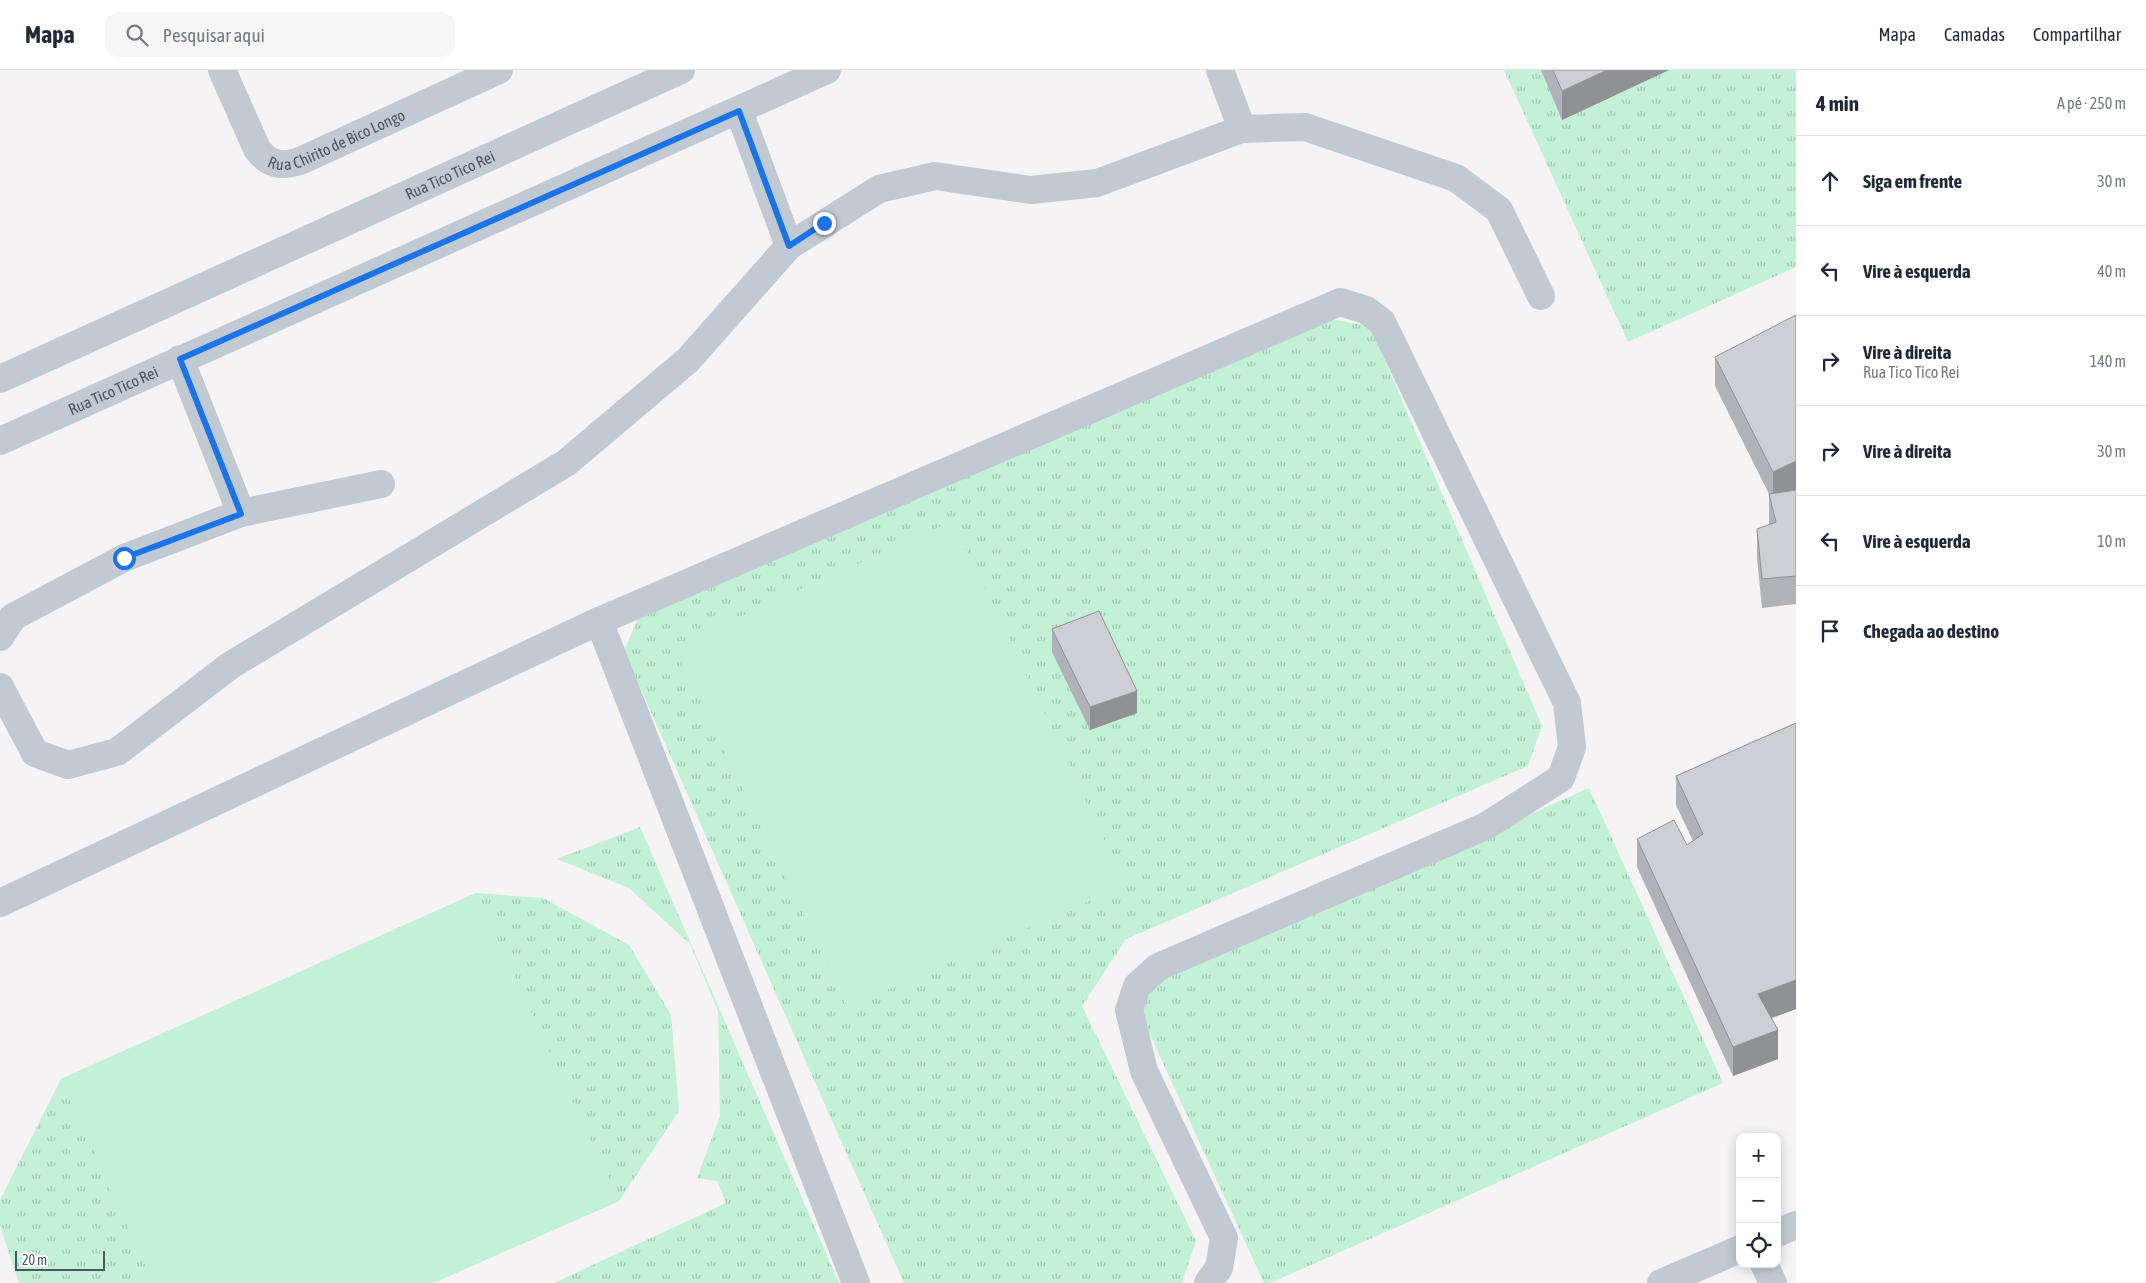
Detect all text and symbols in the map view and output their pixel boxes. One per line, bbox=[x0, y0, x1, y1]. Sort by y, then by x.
search box bbox=[105, 12, 455, 57]
text: Mapa bbox=[25, 21, 75, 48]
icon: search bbox=[123, 21, 151, 49]
text: Pesquisar aqui bbox=[163, 24, 265, 46]
text: Mapa bbox=[1879, 24, 1916, 45]
text: Camadas bbox=[1944, 24, 2005, 45]
text: Compartilhar bbox=[2033, 24, 2121, 45]
text: 4 min bbox=[1816, 91, 1859, 115]
text: A pé · 250 m bbox=[2057, 94, 2126, 112]
street label: Rua Chirito de Bico Longo bbox=[265, 105, 408, 173]
street label: Rua Tico Tico Rei bbox=[402, 147, 498, 203]
icon: ahead bbox=[1816, 167, 1844, 195]
text: Siga em frente bbox=[1863, 170, 1962, 192]
text: 30 m bbox=[2097, 172, 2126, 190]
route end bbox=[813, 212, 836, 235]
icon: left bbox=[1816, 257, 1844, 285]
text: Vire à esquerda bbox=[1863, 260, 1971, 282]
text: 40 m bbox=[2097, 262, 2126, 280]
text: Vire à direita bbox=[1863, 341, 1951, 363]
icon: right bbox=[1816, 347, 1844, 375]
text: 140 m bbox=[2090, 352, 2126, 370]
street label: Rua Tico Tico Rei bbox=[65, 362, 161, 418]
text: Rua Tico Tico Rei bbox=[1863, 363, 1959, 381]
icon: right bbox=[1816, 437, 1844, 465]
text: Vire à direita bbox=[1863, 440, 1951, 462]
text: 30 m bbox=[2097, 442, 2126, 460]
icon: left bbox=[1816, 527, 1844, 555]
text: Vire à esquerda bbox=[1863, 530, 1971, 552]
text: 10 m bbox=[2097, 532, 2126, 550]
route start bbox=[113, 547, 136, 570]
icon: arrive bbox=[1816, 617, 1844, 645]
text: Chegada ao destino bbox=[1863, 620, 1999, 642]
map controls bbox=[1736, 1133, 1781, 1268]
button: + bbox=[1736, 1133, 1781, 1178]
button: − bbox=[1736, 1178, 1781, 1223]
button: locate bbox=[1736, 1223, 1781, 1268]
scale bar bbox=[15, 1248, 105, 1271]
text: 20 m bbox=[22, 1252, 47, 1268]

